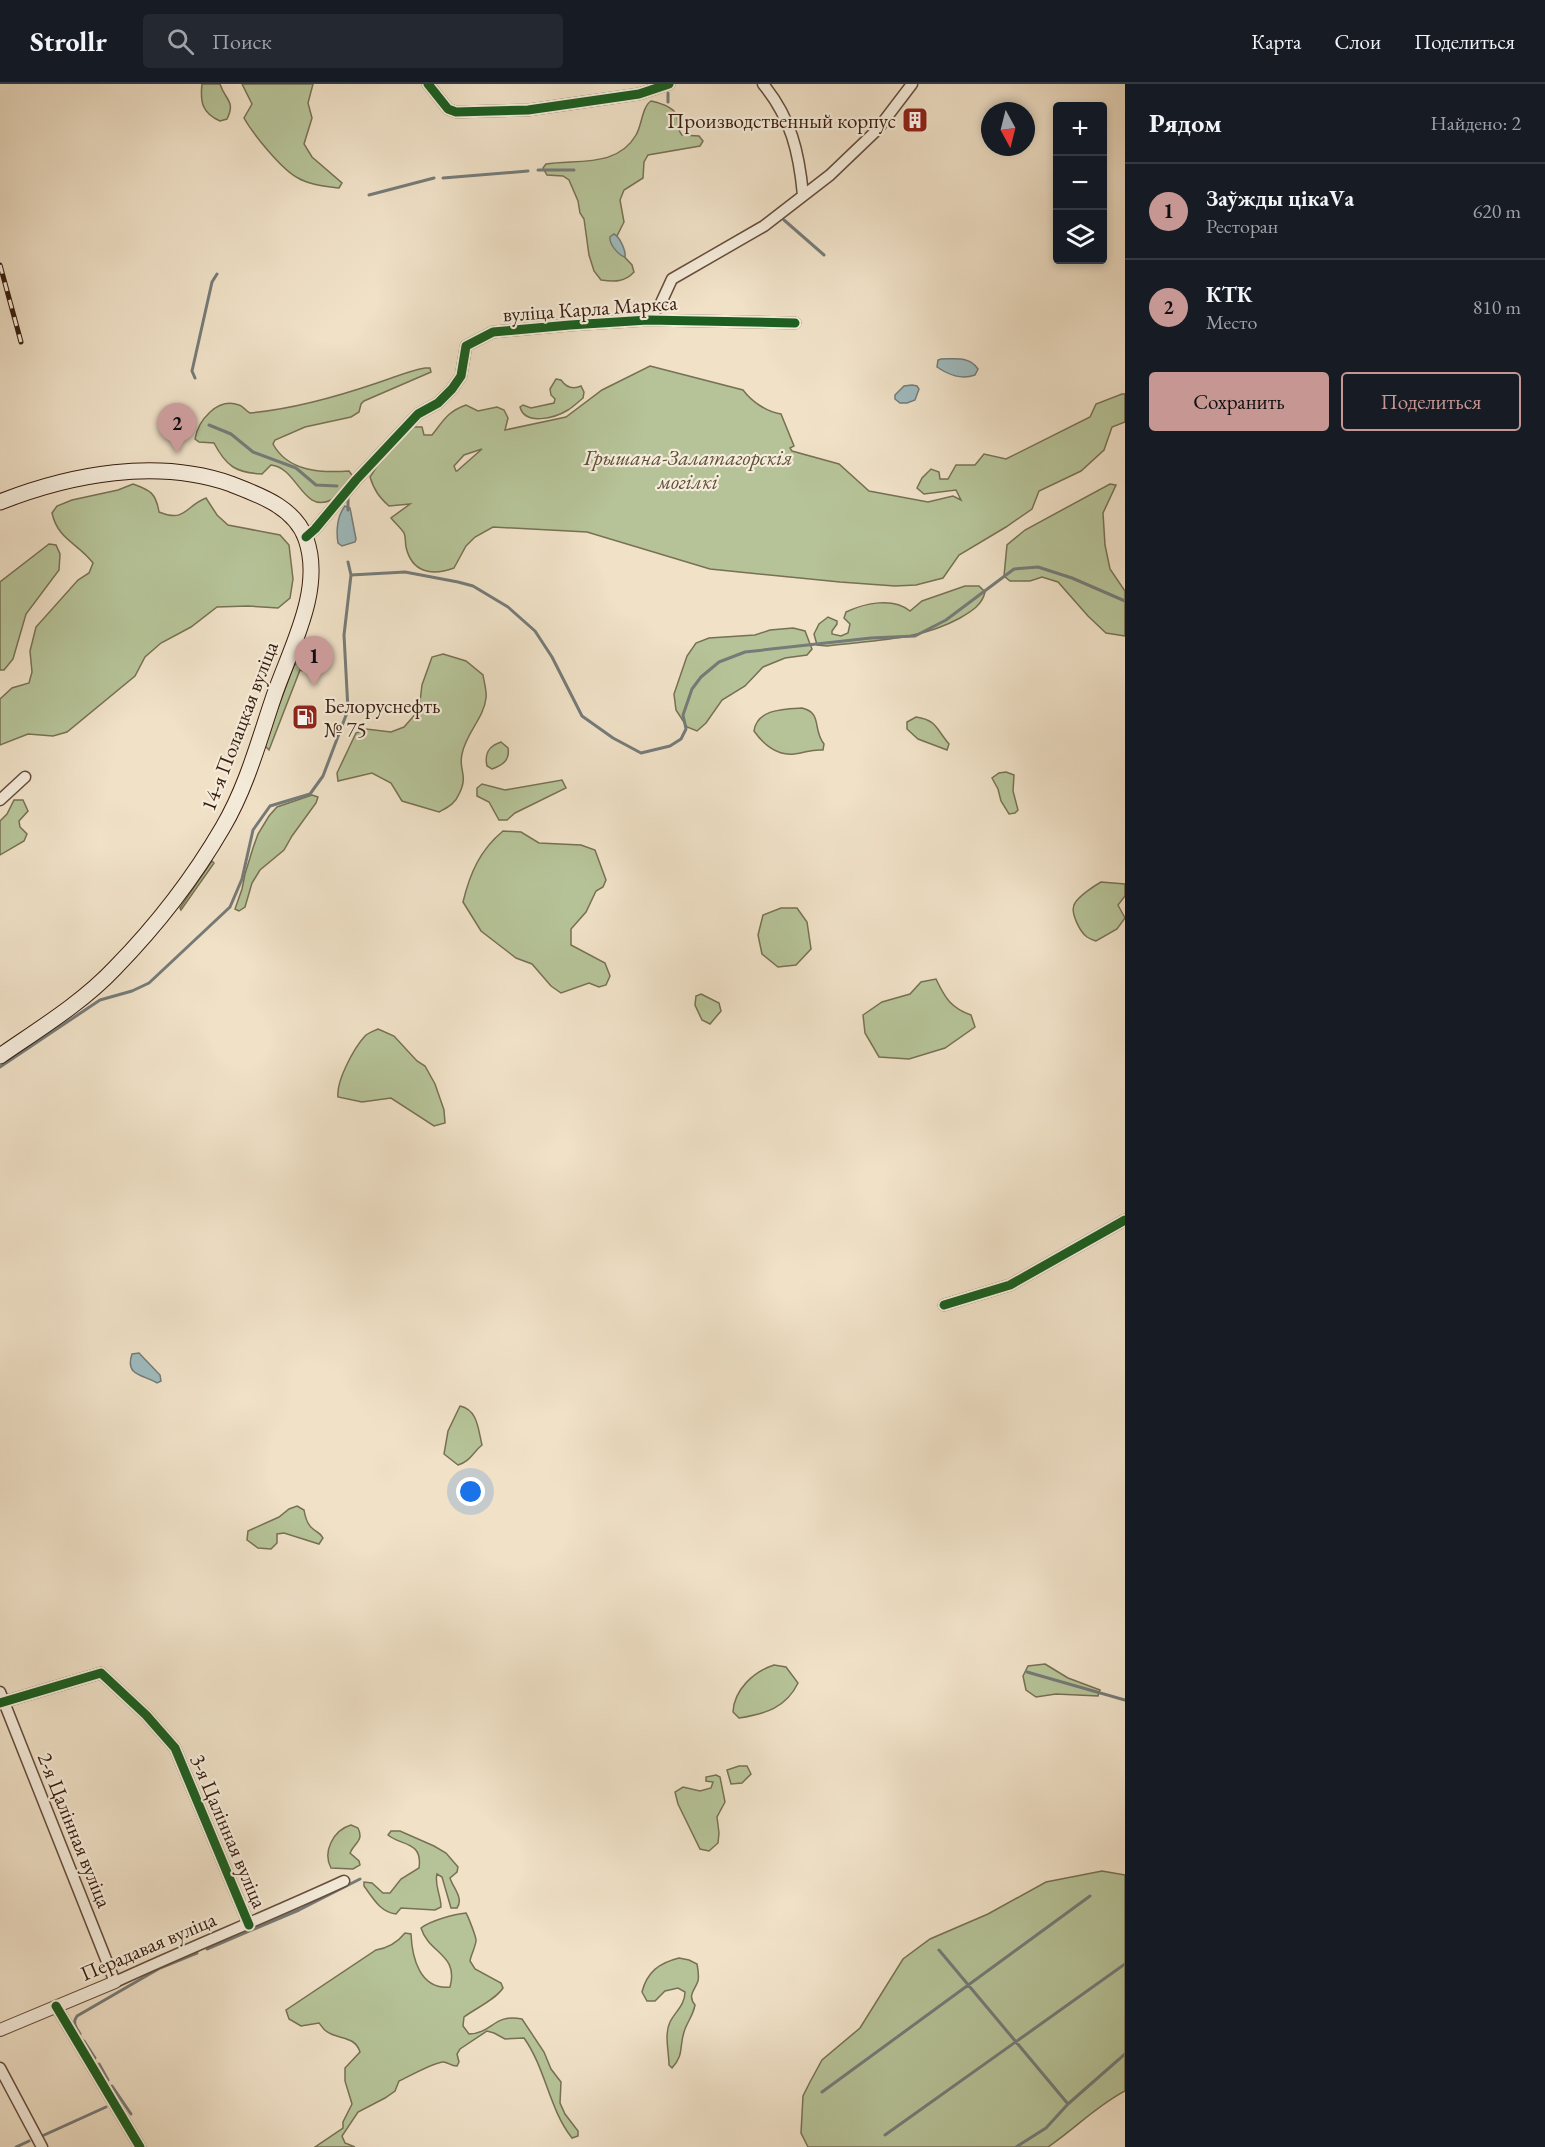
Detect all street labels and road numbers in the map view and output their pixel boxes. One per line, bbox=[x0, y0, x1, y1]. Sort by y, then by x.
street label: вуліца Карла Маркса bbox=[502, 288, 679, 328]
street label: 14-я Полацкая вуліца bbox=[194, 637, 284, 815]
street label: 2-я Цалінная вуліца bbox=[32, 1748, 119, 1912]
street label: 3-я Цалінная вуліца bbox=[184, 1750, 274, 1913]
street label: Перадавая вуліца bbox=[76, 1905, 221, 1987]

